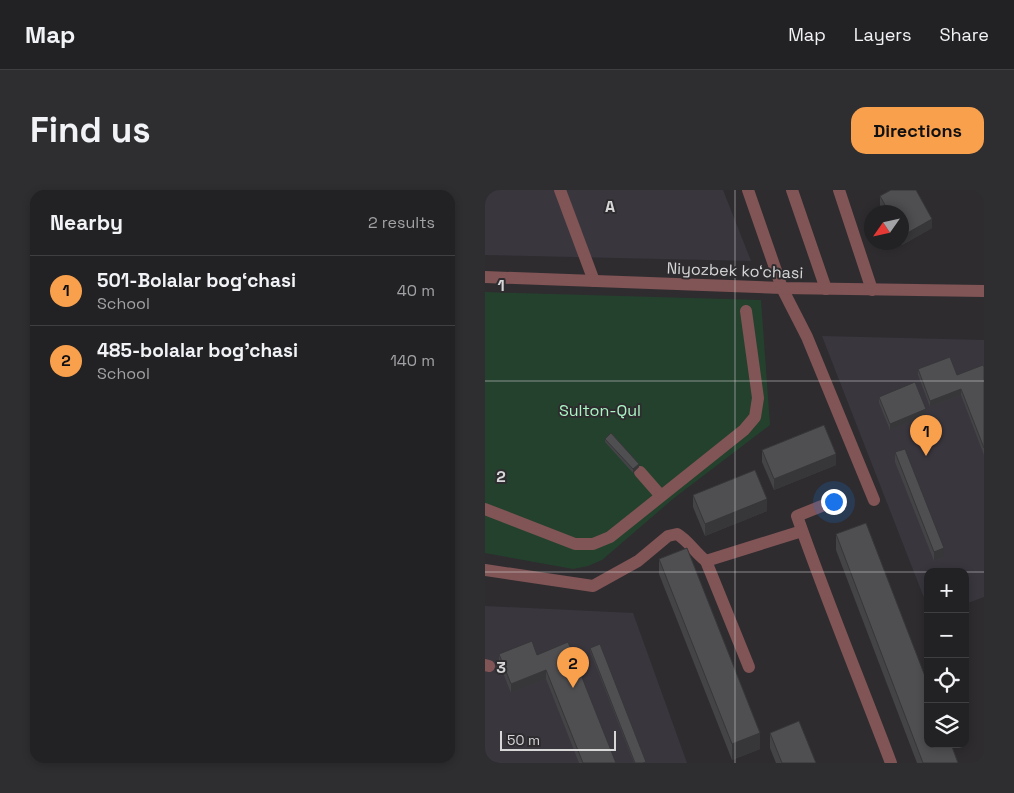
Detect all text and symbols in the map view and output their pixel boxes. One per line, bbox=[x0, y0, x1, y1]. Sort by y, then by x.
text: Map bbox=[25, 19, 75, 50]
text: Map bbox=[788, 23, 826, 46]
text: Layers bbox=[854, 23, 911, 46]
text: Share bbox=[939, 23, 989, 46]
button: Directions bbox=[851, 107, 984, 154]
text: Find us bbox=[30, 108, 151, 152]
text: A bbox=[605, 196, 615, 217]
north arrow bbox=[864, 205, 909, 250]
text: Nearby bbox=[50, 209, 123, 236]
text: 2 results bbox=[368, 212, 435, 233]
street label: Niyozbek koʻchasi bbox=[666, 258, 804, 283]
text: 501-Bolalar bogʻchasi bbox=[97, 268, 296, 293]
text: 1 bbox=[497, 275, 505, 296]
text: 1 bbox=[62, 280, 70, 301]
text: 40 m bbox=[397, 280, 435, 301]
text: School bbox=[97, 293, 150, 314]
text: 485-bolalar bog'chasi bbox=[97, 338, 298, 363]
text: 2 bbox=[61, 350, 71, 371]
text: 140 m bbox=[390, 350, 435, 371]
text: School bbox=[97, 363, 150, 384]
park label: Sulton-Qul bbox=[559, 400, 641, 421]
pin: 1 bbox=[910, 415, 942, 456]
text: 2 bbox=[496, 466, 506, 487]
your location bbox=[821, 489, 847, 515]
map controls bbox=[924, 568, 969, 748]
button: + bbox=[924, 568, 969, 613]
button: − bbox=[924, 613, 969, 658]
pin: 2 bbox=[557, 647, 589, 688]
text: 3 bbox=[496, 657, 506, 678]
button: locate bbox=[924, 658, 969, 703]
button: layers bbox=[924, 703, 969, 748]
scale bar bbox=[500, 728, 616, 751]
text: 50 m bbox=[507, 731, 540, 749]

